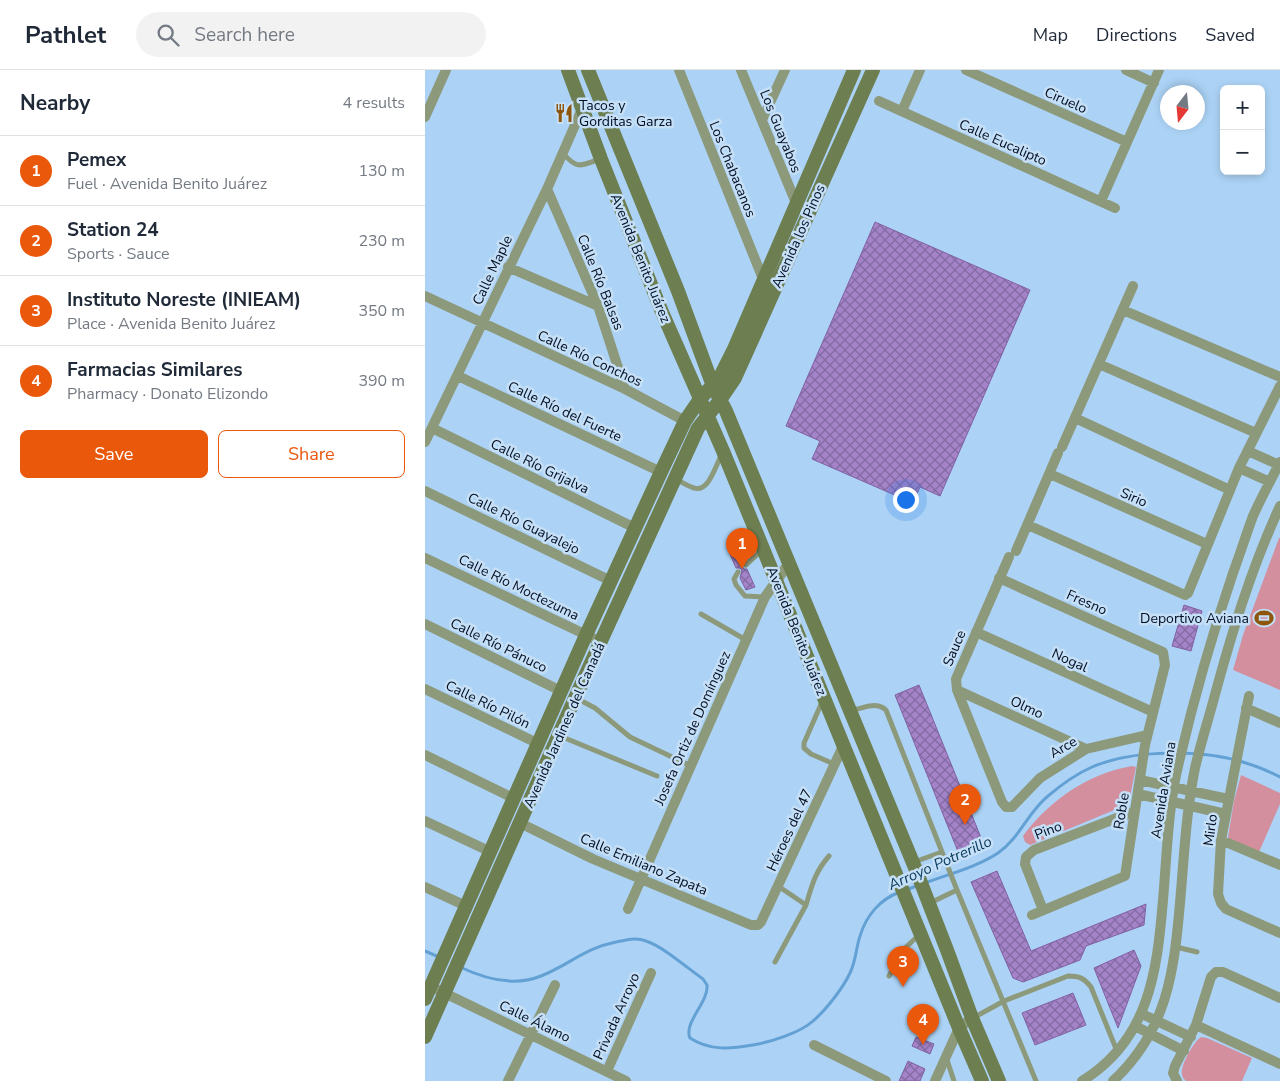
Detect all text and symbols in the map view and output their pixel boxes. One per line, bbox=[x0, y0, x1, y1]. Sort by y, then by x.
search box bbox=[136, 12, 486, 57]
text: Pathlet bbox=[25, 19, 106, 51]
icon: search bbox=[154, 21, 182, 49]
text: Search here bbox=[194, 22, 295, 48]
text: Map bbox=[1033, 23, 1068, 47]
text: Directions bbox=[1096, 23, 1177, 47]
text: Saved bbox=[1205, 23, 1255, 47]
street label: Ciruelo bbox=[1041, 83, 1090, 118]
north arrow bbox=[1160, 85, 1205, 130]
map controls bbox=[1220, 85, 1265, 175]
button: + bbox=[1220, 85, 1265, 130]
street label: Los Guayabos bbox=[755, 87, 806, 176]
text: Nearby bbox=[20, 89, 90, 117]
text: 4 results bbox=[343, 92, 405, 114]
place label: Tacos y Gorditas Garza bbox=[579, 96, 672, 131]
restaurant icon: Tacos y Gorditas Garza bbox=[553, 102, 575, 124]
street label: Calle Eucalipto bbox=[956, 115, 1050, 170]
street label: Los Chabacanos bbox=[705, 118, 761, 220]
button: − bbox=[1220, 130, 1265, 175]
text: Pemex bbox=[67, 147, 127, 173]
text: 1 bbox=[31, 160, 41, 182]
text: 130 m bbox=[358, 160, 405, 182]
text: Fuel · Avenida Benito Juárez bbox=[67, 173, 267, 195]
street label: Avenida los Pinos bbox=[767, 181, 830, 291]
street label: Avenida Benito Juárez bbox=[606, 191, 675, 326]
text: Station 24 bbox=[67, 217, 159, 243]
text: 2 bbox=[31, 230, 41, 252]
text: 230 m bbox=[358, 230, 405, 252]
street label: Calle Río Balsas bbox=[573, 231, 628, 333]
street label: Calle Maple bbox=[468, 232, 517, 308]
text: Sports · Sauce bbox=[67, 243, 169, 265]
text: Instituto Noreste (INIEAM) bbox=[67, 287, 301, 313]
text: 3 bbox=[31, 300, 41, 322]
text: 350 m bbox=[358, 300, 405, 322]
text: Place · Avenida Benito Juárez bbox=[67, 313, 275, 335]
street label: Calle Río Conchos bbox=[534, 326, 645, 391]
text: Farmacias Similares bbox=[67, 357, 242, 383]
text: 4 bbox=[31, 370, 41, 392]
text: 390 m bbox=[358, 370, 405, 392]
street label: Calle Río del Fuerte bbox=[505, 377, 625, 446]
text: Pharmacy · Donato Elizondo bbox=[67, 383, 268, 405]
button: Save bbox=[20, 430, 208, 478]
button: Share bbox=[218, 430, 405, 478]
street label: Calle Río Grijalva bbox=[487, 434, 592, 499]
street label: Sirio bbox=[1117, 483, 1151, 512]
your location bbox=[893, 487, 919, 513]
street label: Calle Río Guayalejo bbox=[465, 488, 583, 559]
pin: 1 bbox=[726, 528, 758, 569]
street label: Calle Río Moctezuma bbox=[455, 550, 582, 625]
street label: Avenida Benito Juárez bbox=[762, 564, 831, 699]
street label: Fresno bbox=[1064, 585, 1110, 620]
sports icon: Deportivo Aviana bbox=[1253, 607, 1275, 629]
place label: Deportivo Aviana bbox=[1140, 609, 1249, 628]
street label: Calle Río Pánuco bbox=[447, 614, 551, 677]
street label: Sauce bbox=[938, 627, 971, 669]
street label: Avenida Jardines del Canadá bbox=[519, 639, 610, 811]
street label: Nogal bbox=[1049, 644, 1092, 677]
street label: Josefa Ortiz de Domínguez bbox=[649, 648, 735, 809]
street label: Calle Río Pilón bbox=[442, 676, 533, 733]
street label: Olmo bbox=[1007, 692, 1047, 723]
street label: Arce bbox=[1046, 732, 1081, 763]
street label: Avenida Aviana bbox=[1146, 740, 1181, 840]
pin: 2 bbox=[949, 784, 981, 825]
street label: Héroes del 47 bbox=[762, 786, 817, 874]
street label: Roble bbox=[1109, 791, 1134, 831]
street label: Mirlo bbox=[1199, 813, 1222, 847]
street label: Pino bbox=[1032, 817, 1065, 844]
street label: Calle Emiliano Zapata bbox=[577, 829, 710, 900]
water label: Arroyo Potrerillo bbox=[884, 831, 995, 895]
pin: 3 bbox=[887, 946, 919, 987]
street label: Privada Arroyo bbox=[589, 970, 644, 1063]
street label: Calle Álamo bbox=[496, 996, 574, 1047]
pin: 4 bbox=[907, 1004, 939, 1045]

